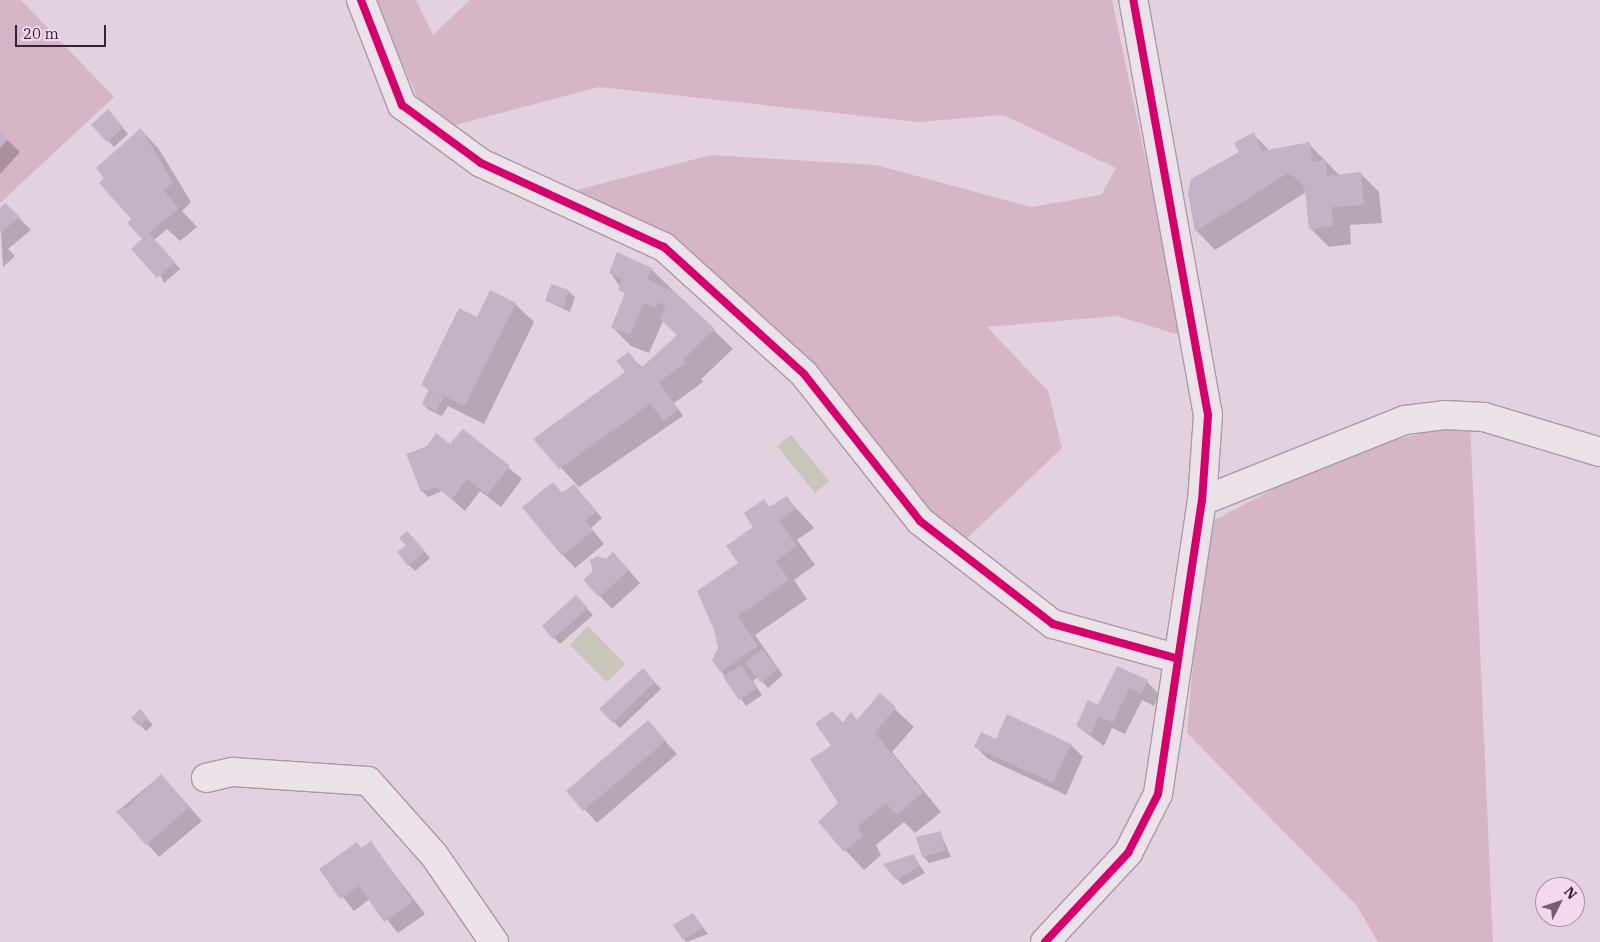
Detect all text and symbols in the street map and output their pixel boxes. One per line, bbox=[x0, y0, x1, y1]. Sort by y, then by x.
scale bar bbox=[18, 15, 109, 47]
text: 20 m bbox=[23, 24, 59, 43]
north arrow bbox=[1535, 877, 1585, 927]
text: N bbox=[1560, 883, 1581, 903]

